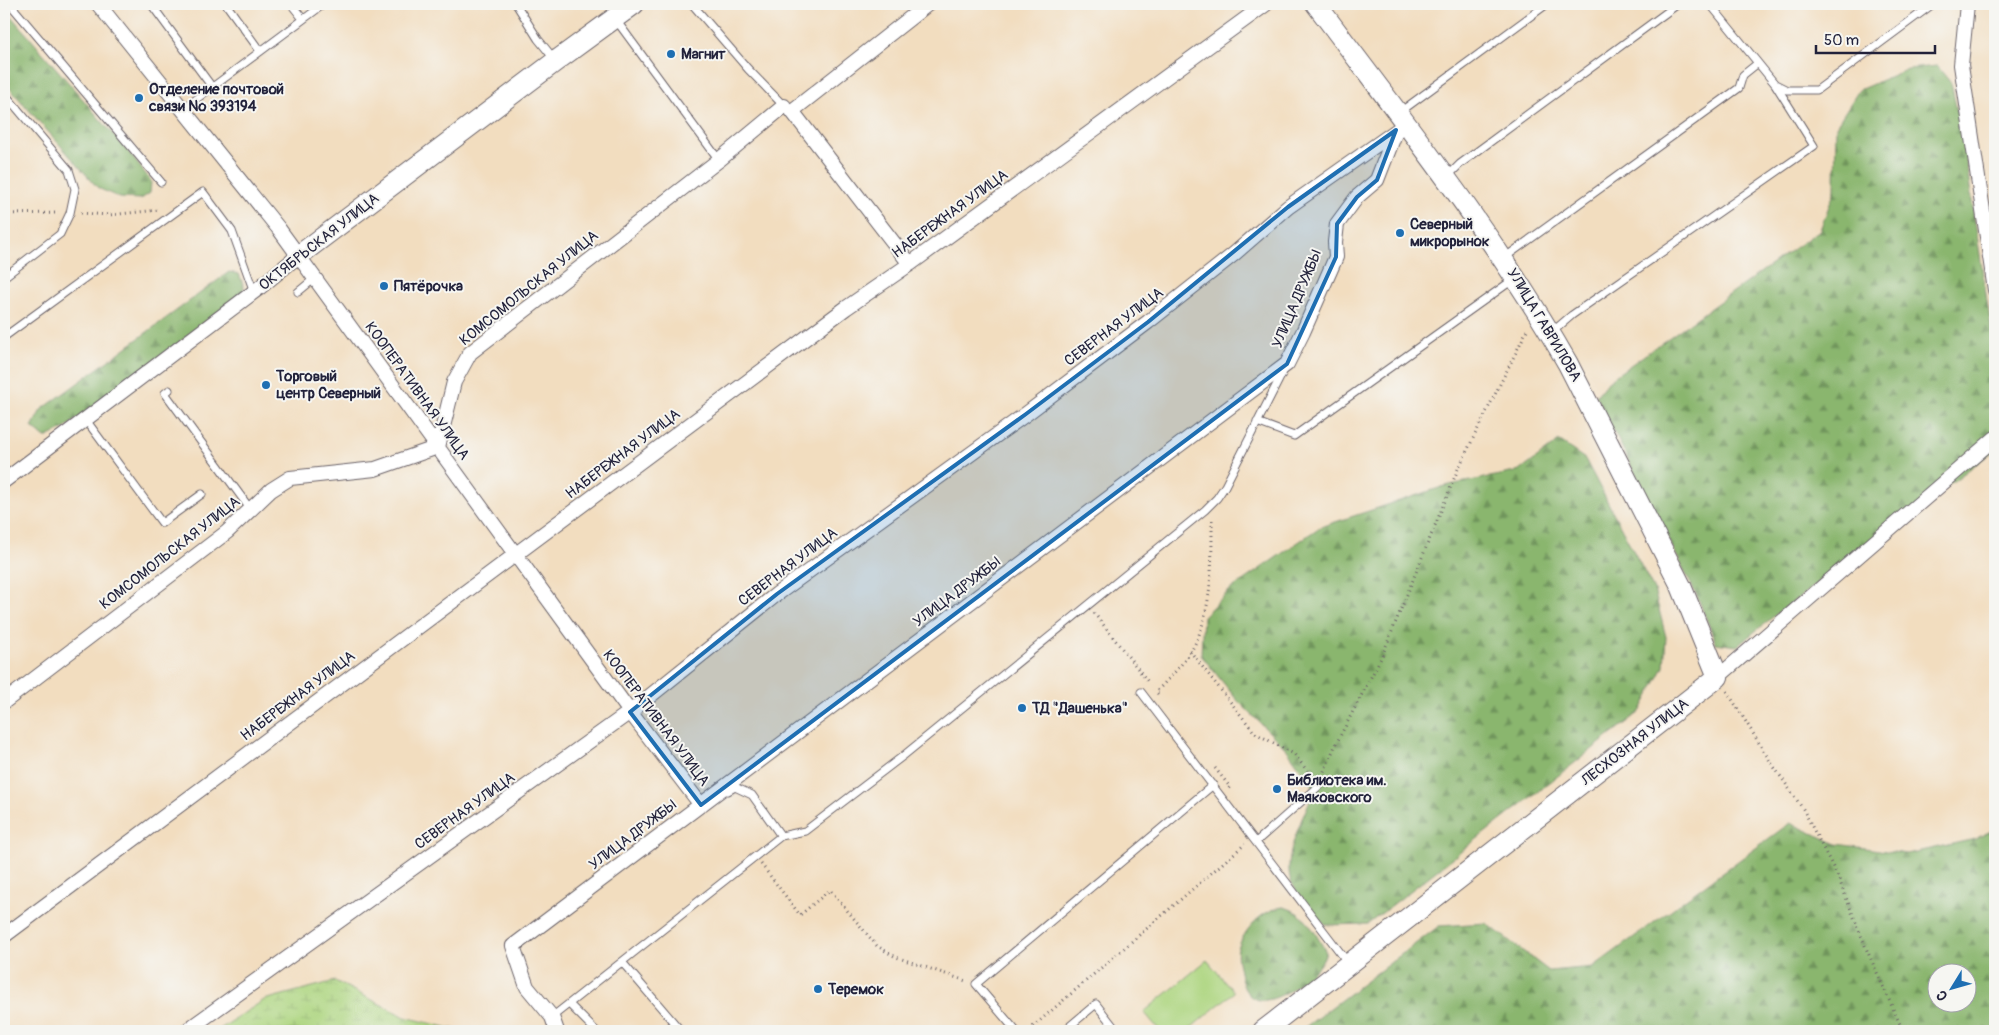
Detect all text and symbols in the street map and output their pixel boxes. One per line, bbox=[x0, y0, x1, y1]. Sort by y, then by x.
scale bar bbox=[1816, 22, 1935, 54]
text: 50 m bbox=[1824, 31, 1859, 50]
place label: Магнит bbox=[681, 45, 726, 64]
marker: Магнит bbox=[665, 48, 677, 60]
place label: Отделение почтовой связи № 393194 bbox=[148, 80, 284, 116]
marker: Отделение почтовой связи № 393194 bbox=[133, 92, 145, 104]
street label: НАБЕРЕЖНАЯ УЛИЦА bbox=[888, 165, 1012, 262]
street label: ОКТЯБРЬСКАЯ УЛИЦА bbox=[255, 189, 383, 295]
place label: Северный микрорынок bbox=[1410, 215, 1490, 251]
street label: КОМСОМОЛЬСКАЯ УЛИЦА bbox=[456, 226, 602, 350]
marker: Северный микрорынок bbox=[1394, 227, 1406, 239]
street label: УЛИЦА ДРУЖБЫ bbox=[1268, 247, 1326, 351]
street label: УЛИЦА ГАВРИЛОВА bbox=[1503, 265, 1586, 386]
place label: Пятёрочка bbox=[394, 277, 463, 296]
marker: Пятёрочка bbox=[378, 280, 390, 292]
street label: СЕВЕРНАЯ УЛИЦА bbox=[1061, 283, 1168, 371]
street label: КООПЕРАТИВНАЯ УЛИЦА bbox=[361, 318, 474, 464]
place label: Торговый центр Северный bbox=[275, 367, 381, 403]
marker: Торговый центр Северный bbox=[260, 379, 272, 391]
street label: НАБЕРЕЖНАЯ УЛИЦА bbox=[562, 404, 684, 503]
street label: КОМСОМОЛЬСКАЯ УЛИЦА bbox=[96, 492, 244, 614]
street label: СЕВЕРНАЯ УЛИЦА bbox=[735, 523, 842, 611]
street label: УЛИЦА ДРУЖБЫ bbox=[909, 553, 1005, 631]
street label: НАБЕРЕЖНАЯ УЛИЦА bbox=[237, 646, 359, 745]
street label: КООПЕРАТИВНАЯ УЛИЦА bbox=[598, 646, 714, 790]
street label: ЛЕСХОЗНАЯ УЛИЦА bbox=[1577, 694, 1693, 790]
place label: ТД "Дашенька" bbox=[1031, 699, 1128, 718]
marker: ТД "Дашенька" bbox=[1016, 702, 1028, 714]
street label: СЕВЕРНАЯ УЛИЦА bbox=[411, 768, 519, 854]
place label: Библиотека им. Маяковского bbox=[1287, 771, 1387, 807]
marker: Библиотека им. Маяковского bbox=[1271, 783, 1283, 795]
street label: УЛИЦА ДРУЖБЫ bbox=[585, 796, 681, 874]
north arrow bbox=[1926, 962, 1976, 1012]
place label: Теремок bbox=[827, 980, 884, 999]
marker: Теремок bbox=[812, 983, 824, 995]
text: С bbox=[1932, 987, 1951, 1004]

